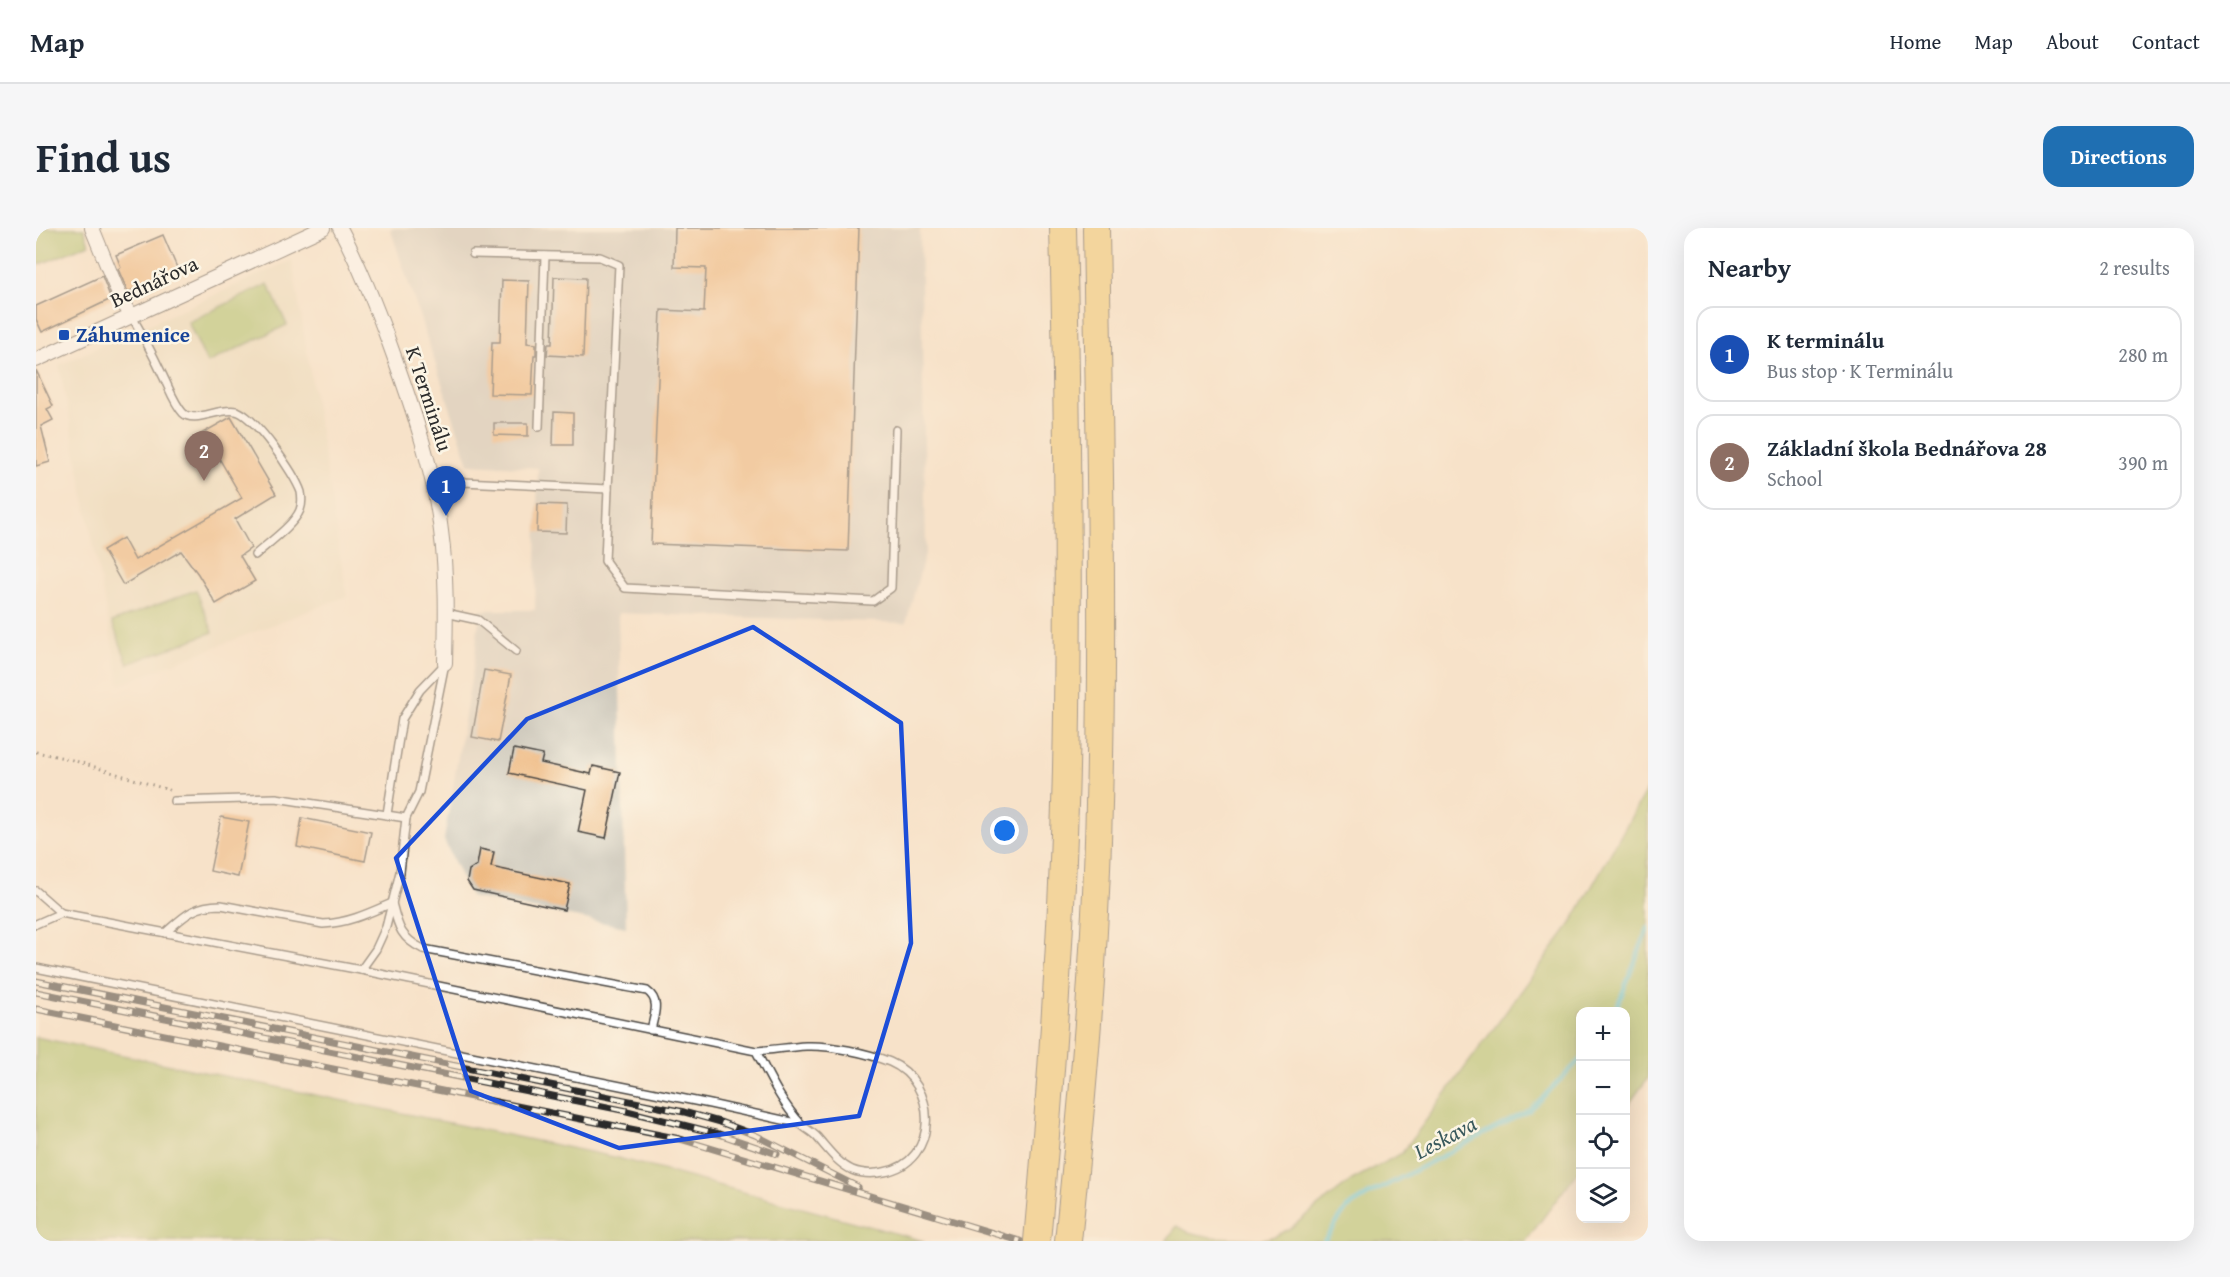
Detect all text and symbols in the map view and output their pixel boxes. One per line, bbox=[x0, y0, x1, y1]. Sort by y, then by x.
text: Map bbox=[30, 21, 84, 62]
text: Home bbox=[1890, 26, 1941, 57]
text: Map bbox=[1974, 26, 2013, 57]
text: About bbox=[2046, 26, 2099, 57]
text: Contact bbox=[2132, 26, 2200, 57]
text: Find us bbox=[36, 126, 171, 187]
button: Directions bbox=[2043, 126, 2194, 187]
street label: Bednářova bbox=[105, 248, 203, 315]
text: Nearby bbox=[1708, 248, 1791, 287]
text: 2 results bbox=[2099, 253, 2170, 282]
place label: Záhumenice bbox=[76, 319, 190, 350]
text: K terminálu bbox=[1767, 324, 1884, 356]
marker: Záhumenice bbox=[57, 328, 71, 342]
text: 1 bbox=[1724, 340, 1735, 369]
text: 280 m bbox=[2118, 340, 2168, 369]
street label: K Terminálu bbox=[398, 342, 461, 456]
text: Bus stop · K Terminálu bbox=[1767, 356, 1953, 385]
pin: 2 bbox=[184, 432, 224, 481]
text: Základní škola Bednářova 28 bbox=[1767, 432, 2047, 464]
text: 2 bbox=[1724, 448, 1735, 477]
text: 390 m bbox=[2118, 448, 2168, 477]
text: School bbox=[1767, 464, 1823, 493]
pin: 1 bbox=[426, 466, 466, 516]
your location bbox=[990, 816, 1019, 845]
map controls bbox=[1576, 1007, 1630, 1223]
button: + bbox=[1576, 1007, 1630, 1061]
button: − bbox=[1576, 1061, 1630, 1115]
water label: Leskava bbox=[1407, 1107, 1482, 1167]
button: locate bbox=[1576, 1115, 1630, 1169]
button: layers bbox=[1576, 1169, 1630, 1223]

